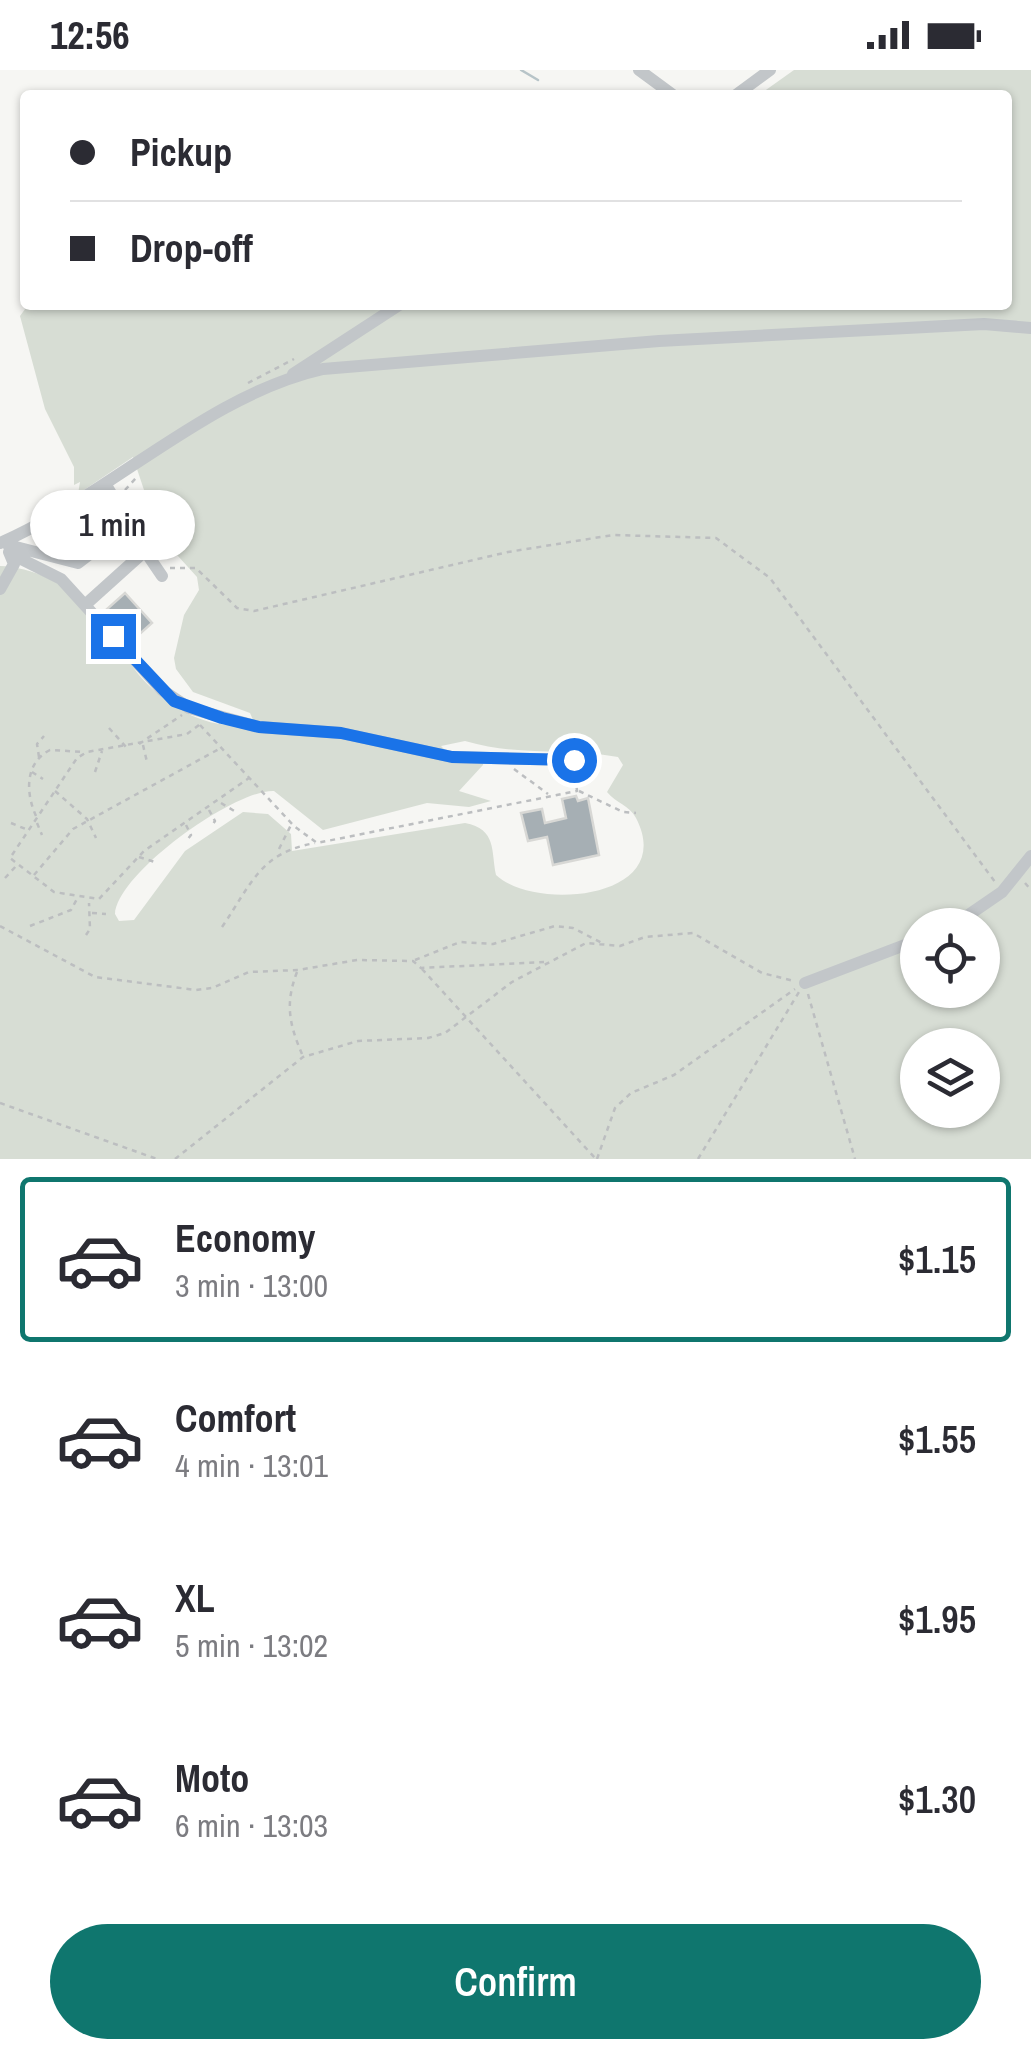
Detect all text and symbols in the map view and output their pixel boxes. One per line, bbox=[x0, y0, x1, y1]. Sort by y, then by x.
text: 12:56 bbox=[50, 10, 130, 61]
text: Pickup bbox=[130, 127, 232, 178]
text: Drop-off bbox=[130, 223, 253, 274]
callout: 1 min bbox=[31, 491, 196, 561]
text: 1 min bbox=[79, 503, 146, 546]
route end bbox=[91, 614, 136, 659]
route start bbox=[552, 738, 597, 783]
map controls bbox=[900, 908, 1000, 1128]
button: locate bbox=[900, 908, 1000, 1008]
button: layers bbox=[900, 1028, 1000, 1128]
text: Economy bbox=[175, 1213, 315, 1264]
icon: car bbox=[55, 1215, 145, 1305]
text: $1.15 bbox=[898, 1234, 976, 1285]
text: 3 min · 13:00 bbox=[175, 1264, 328, 1307]
text: Comfort bbox=[175, 1393, 296, 1444]
icon: car bbox=[55, 1395, 145, 1485]
text: $1.55 bbox=[898, 1414, 976, 1465]
text: 4 min · 13:01 bbox=[175, 1444, 328, 1487]
text: XL bbox=[175, 1573, 215, 1624]
icon: car bbox=[55, 1575, 145, 1665]
text: $1.95 bbox=[898, 1594, 976, 1645]
text: 5 min · 13:02 bbox=[175, 1624, 328, 1667]
text: Moto bbox=[175, 1753, 249, 1804]
icon: car bbox=[55, 1755, 145, 1845]
text: $1.30 bbox=[898, 1774, 976, 1825]
text: 6 min · 13:03 bbox=[175, 1804, 328, 1847]
button: Confirm bbox=[50, 1924, 981, 2039]

